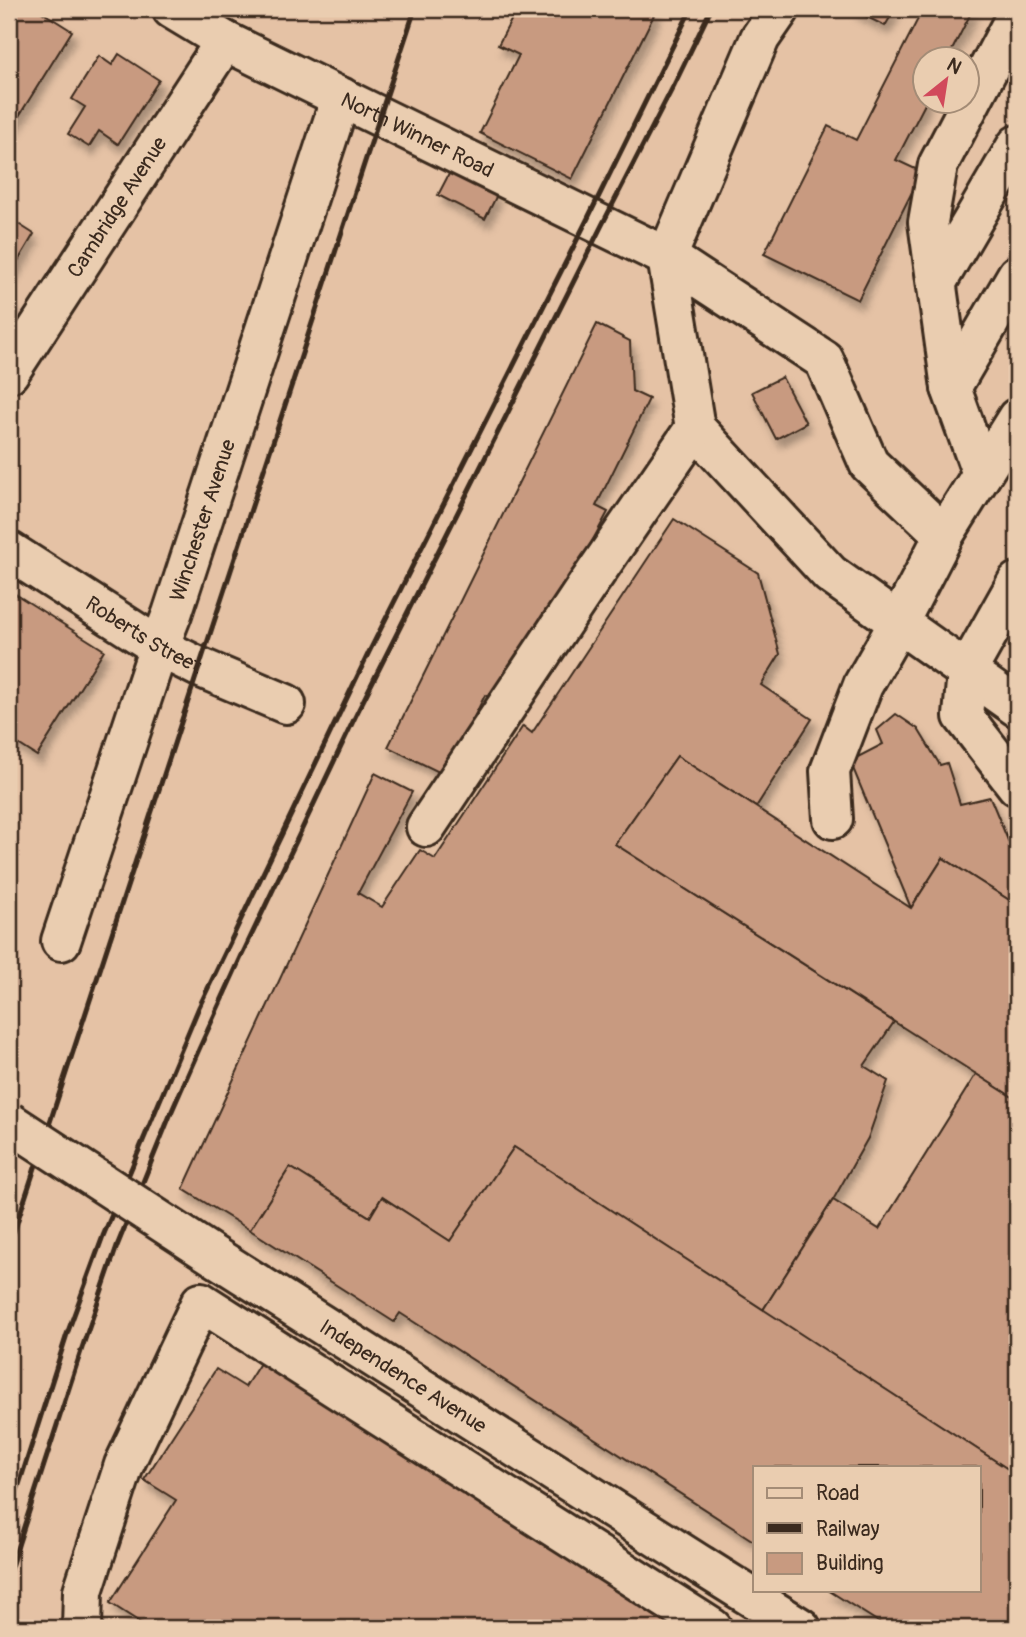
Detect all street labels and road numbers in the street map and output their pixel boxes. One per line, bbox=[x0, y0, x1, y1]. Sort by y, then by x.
street label: North Winner Road bbox=[336, 86, 498, 184]
street label: Cambridge Avenue bbox=[61, 131, 173, 283]
street label: Winchester Avenue bbox=[164, 435, 242, 605]
street label: Roberts Street bbox=[80, 590, 207, 680]
street label: Independence Avenue bbox=[314, 1313, 492, 1440]

